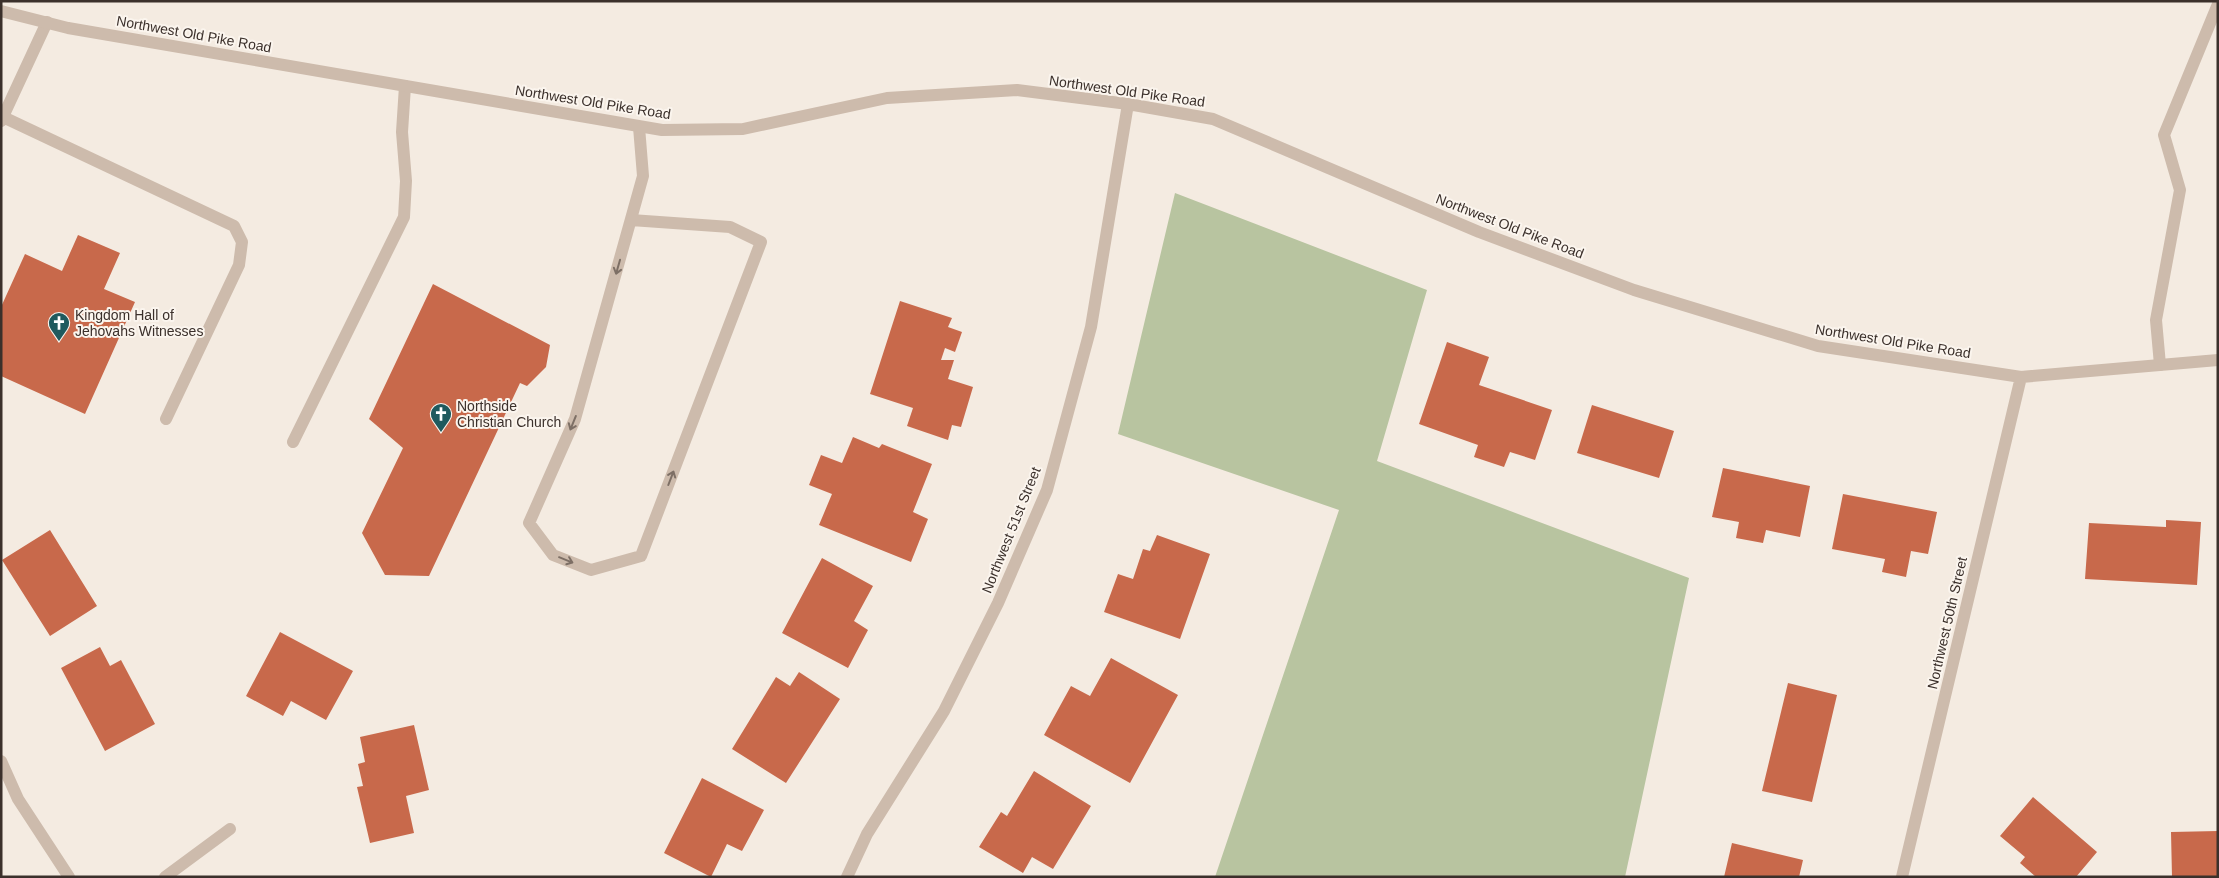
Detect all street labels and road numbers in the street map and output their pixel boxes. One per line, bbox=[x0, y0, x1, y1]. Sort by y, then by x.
street label: Northwest Old Pike Road bbox=[115, 12, 273, 56]
street label: Northwest Old Pike Road bbox=[1048, 72, 1206, 110]
street label: Northwest Old Pike Road bbox=[514, 82, 672, 122]
street label: Northwest Old Pike Road bbox=[1434, 190, 1586, 262]
street label: Northwest Old Pike Road bbox=[1814, 321, 1972, 361]
street label: Northwest 51st Street bbox=[978, 465, 1044, 595]
street label: Northwest 50th Street bbox=[1924, 555, 1970, 691]

